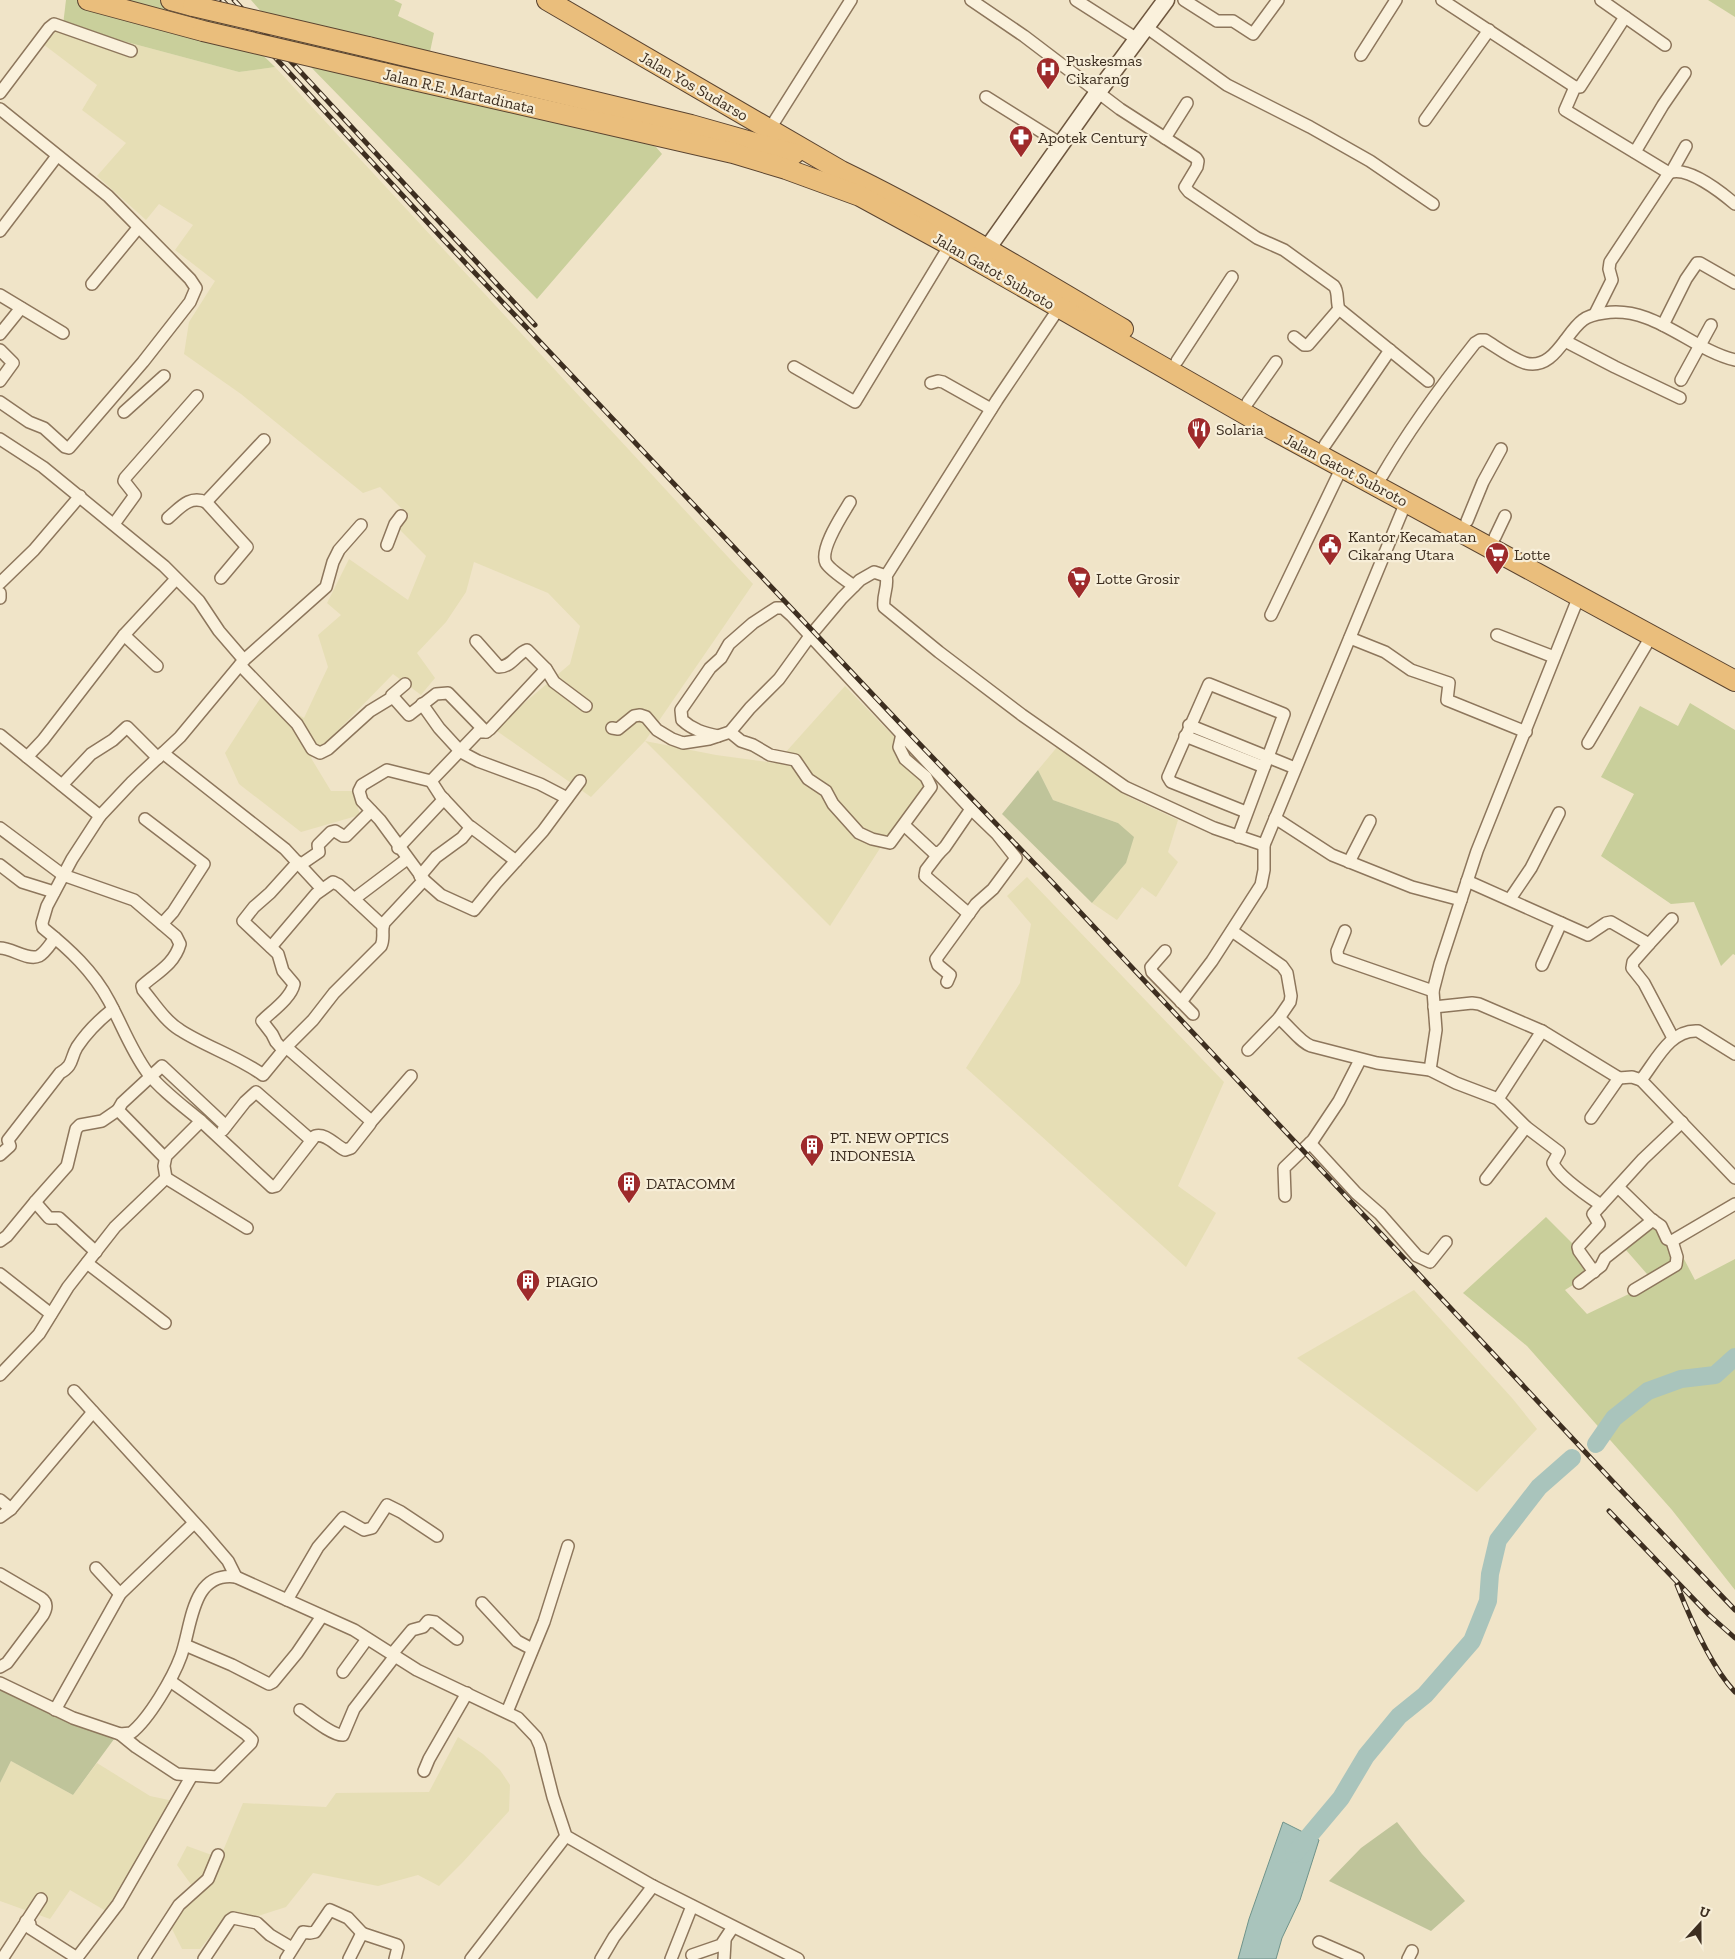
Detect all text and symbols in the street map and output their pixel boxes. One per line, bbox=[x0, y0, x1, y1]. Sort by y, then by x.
street label: Jalan Yos Sudarso bbox=[636, 47, 752, 125]
place label: Puskesmas Cikarang bbox=[1066, 51, 1142, 88]
hospital icon: Puskesmas Cikarang bbox=[1035, 56, 1061, 90]
street label: Jalan R.E. Martadinata bbox=[381, 64, 537, 118]
pharmacy icon: Apotek Century bbox=[1008, 124, 1034, 158]
place label: Apotek Century bbox=[1038, 128, 1148, 147]
street label: Jalan Gatot Subroto bbox=[930, 229, 1058, 313]
restaurant icon: Solaria bbox=[1186, 416, 1212, 450]
place label: Solaria bbox=[1216, 420, 1264, 439]
street label: Jalan Gatot Subroto bbox=[1281, 429, 1411, 511]
place label: Kantor Kecamatan Cikarang Utara bbox=[1348, 527, 1477, 564]
public building icon: Kantor Kecamatan Cikarang Utara bbox=[1317, 532, 1343, 566]
supermarket icon: Lotte bbox=[1484, 541, 1510, 575]
place label: Lotte bbox=[1514, 545, 1550, 564]
supermarket icon: Lotte Grosir bbox=[1066, 565, 1092, 599]
place label: Lotte Grosir bbox=[1096, 569, 1180, 588]
place label: PT. NEW OPTICS INDONESIA bbox=[830, 1128, 949, 1165]
building icon: PT. NEW OPTICS INDONESIA bbox=[799, 1133, 825, 1167]
building icon: DATACOMM bbox=[616, 1170, 642, 1204]
place label: DATACOMM bbox=[646, 1174, 735, 1193]
building icon: PIAGIO bbox=[515, 1268, 541, 1302]
place label: PIAGIO bbox=[546, 1272, 598, 1291]
north arrow bbox=[1675, 1899, 1725, 1949]
text: U bbox=[1697, 1903, 1712, 1922]

